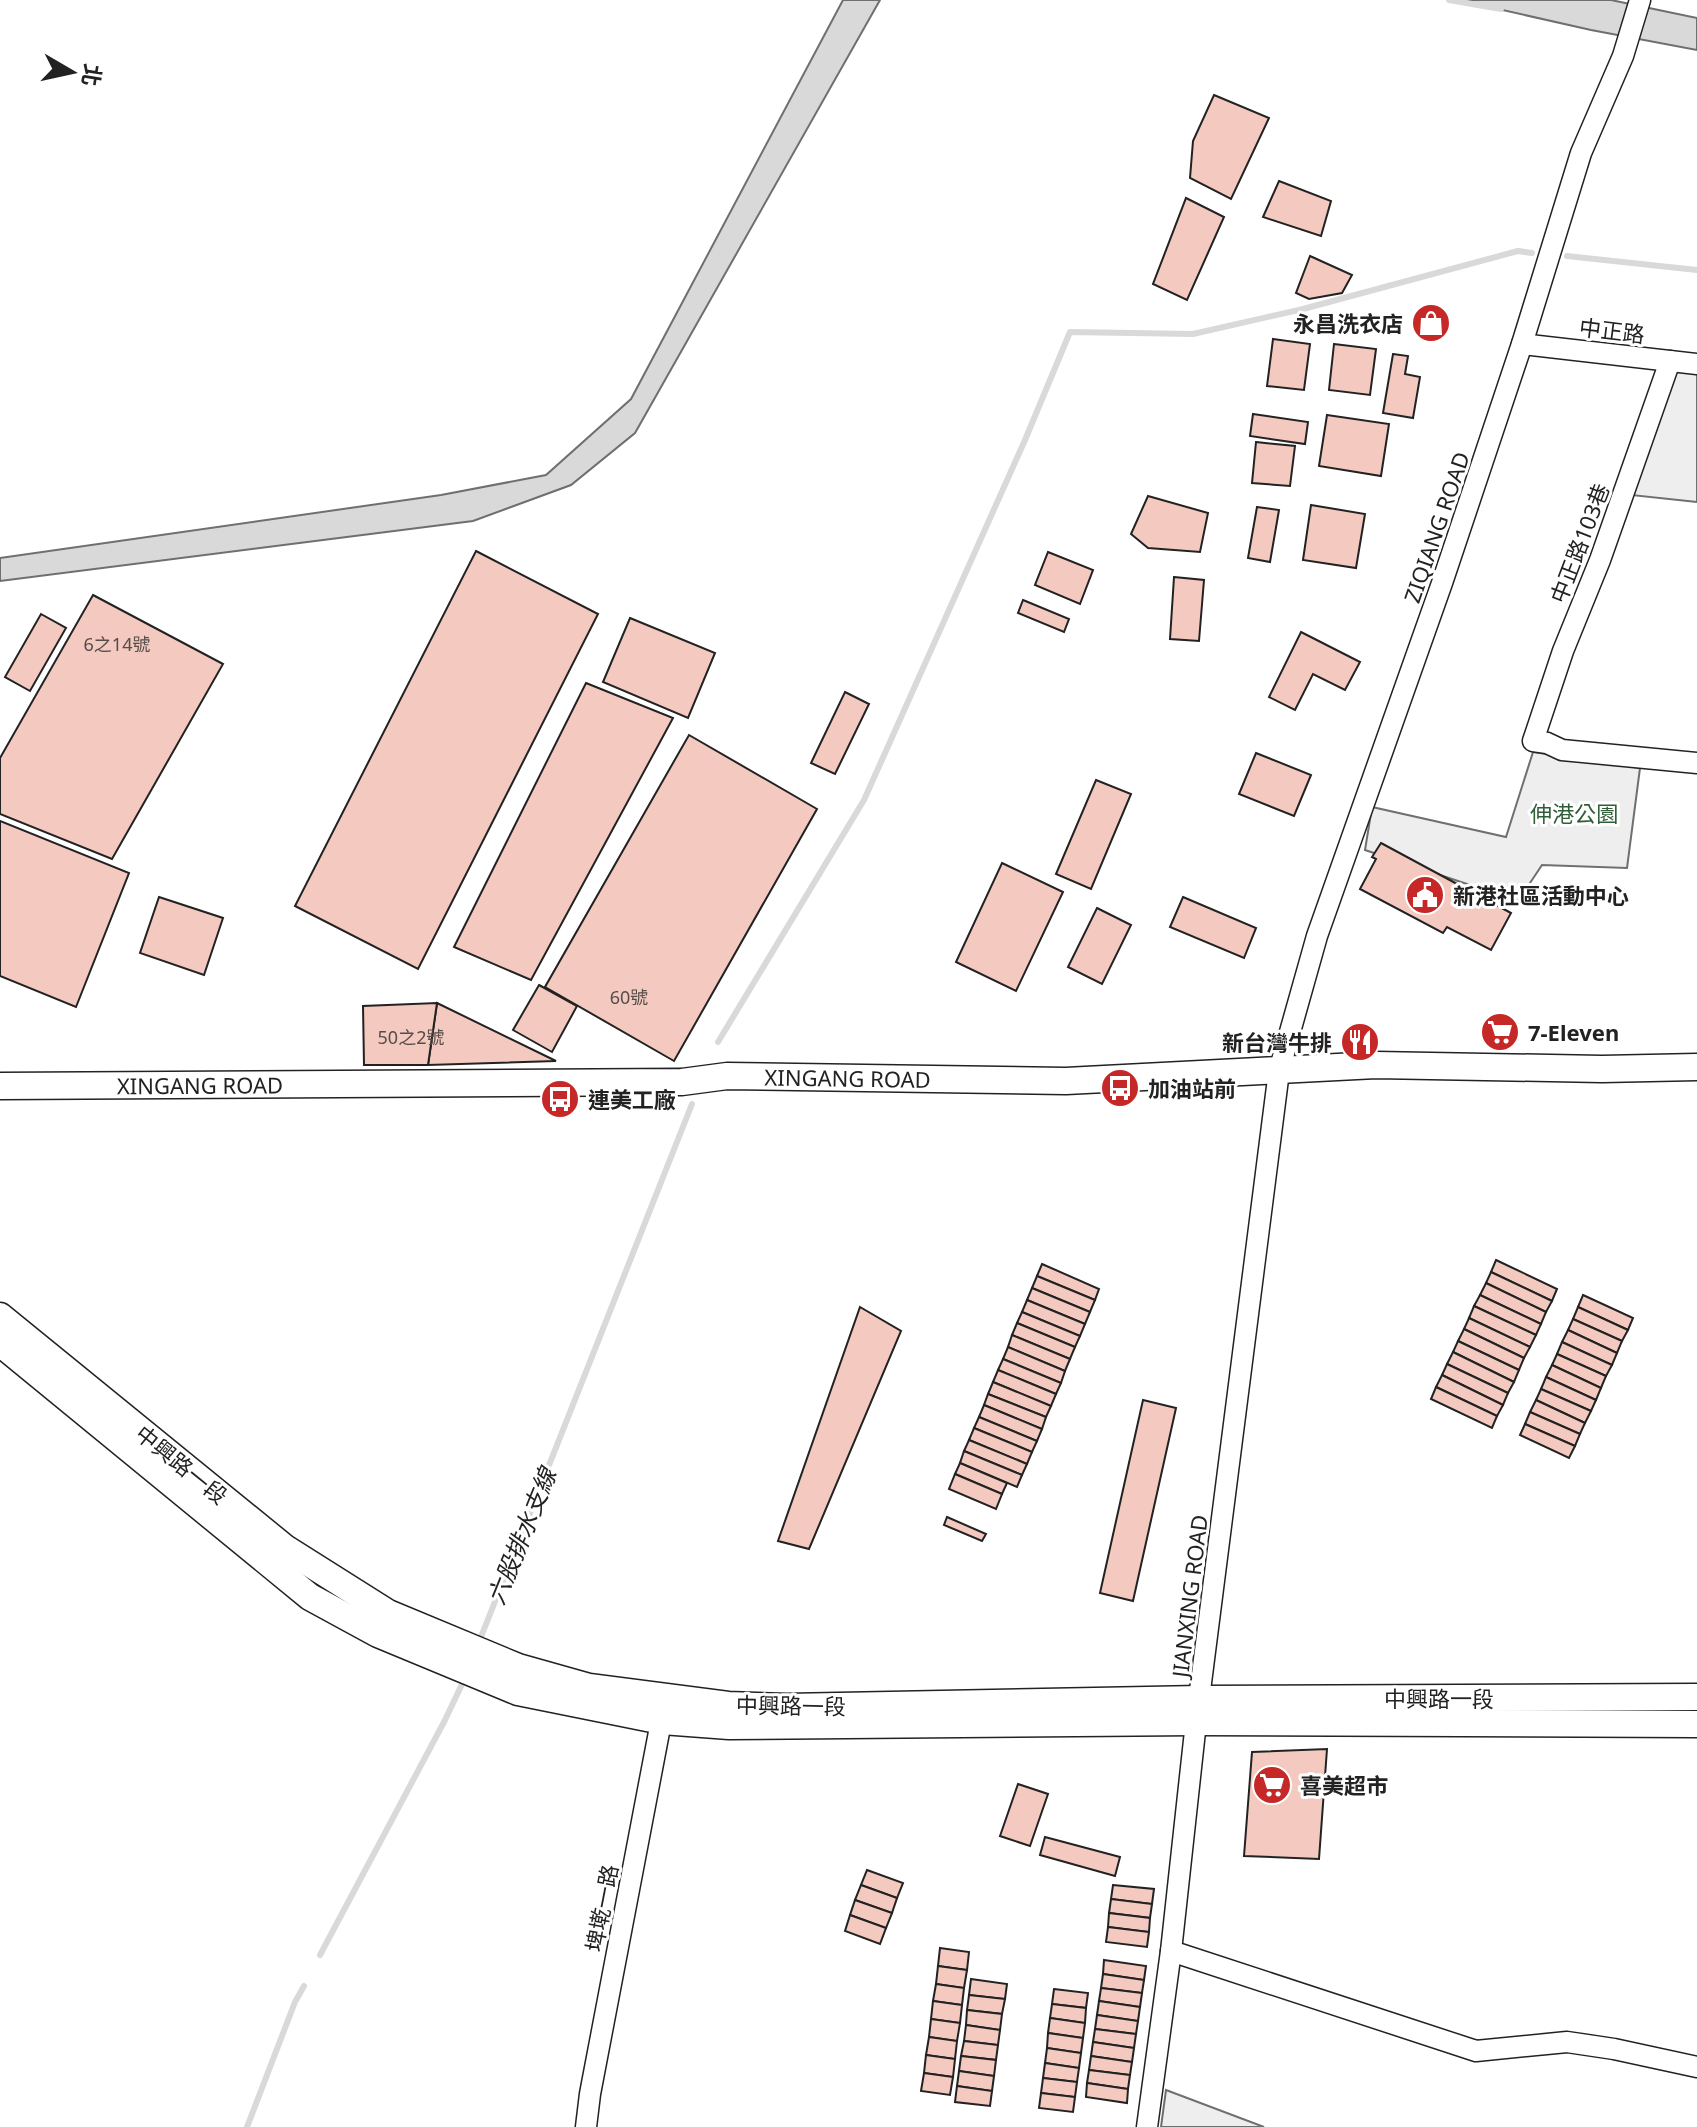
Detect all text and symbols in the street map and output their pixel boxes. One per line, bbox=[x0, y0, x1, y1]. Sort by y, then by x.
north arrow bbox=[32, 32, 112, 112]
text: 北 bbox=[76, 62, 109, 89]
shop icon: 永昌洗衣店 bbox=[1410, 302, 1452, 344]
place label: 永昌洗衣店 bbox=[1293, 308, 1403, 338]
street label: 中正路 bbox=[1577, 311, 1647, 349]
street label: ZIQIANG ROAD bbox=[1396, 448, 1476, 606]
street label: 中正路103巷 bbox=[1542, 479, 1616, 607]
house number: 6之14號 bbox=[84, 632, 150, 656]
park label: 伸港公園 bbox=[1530, 798, 1618, 828]
public building icon: 新港社區活動中心 bbox=[1404, 874, 1446, 916]
place label: 新港社區活動中心 bbox=[1453, 880, 1629, 910]
house number: 60號 bbox=[610, 985, 648, 1009]
supermarket icon: 7-Eleven bbox=[1479, 1011, 1521, 1053]
place label: 7-Eleven bbox=[1528, 1017, 1619, 1047]
restaurant icon: 新台灣牛排 bbox=[1339, 1021, 1381, 1063]
house number: 50之2號 bbox=[378, 1025, 444, 1049]
place label: 新台灣牛排 bbox=[1222, 1027, 1332, 1057]
street label: XINGANG ROAD bbox=[764, 1062, 931, 1094]
bus stop icon: 加油站前 bbox=[1099, 1067, 1141, 1109]
street label: XINGANG ROAD bbox=[117, 1069, 283, 1100]
place label: 加油站前 bbox=[1148, 1073, 1236, 1103]
bus stop icon: 連美工廠 bbox=[539, 1078, 581, 1120]
place label: 連美工廠 bbox=[588, 1084, 676, 1114]
street label: 中興路一段 bbox=[130, 1418, 234, 1510]
water label: 六股排水支線 bbox=[479, 1460, 564, 1609]
street label: JIANXING ROAD bbox=[1164, 1513, 1214, 1681]
street label: 中興路一段 bbox=[1384, 1683, 1494, 1713]
street label: 中興路一段 bbox=[736, 1689, 846, 1721]
supermarket icon: 喜美超市 bbox=[1251, 1764, 1293, 1806]
place label: 喜美超市 bbox=[1300, 1770, 1388, 1800]
street label: 埤墘一路 bbox=[578, 1862, 624, 1954]

